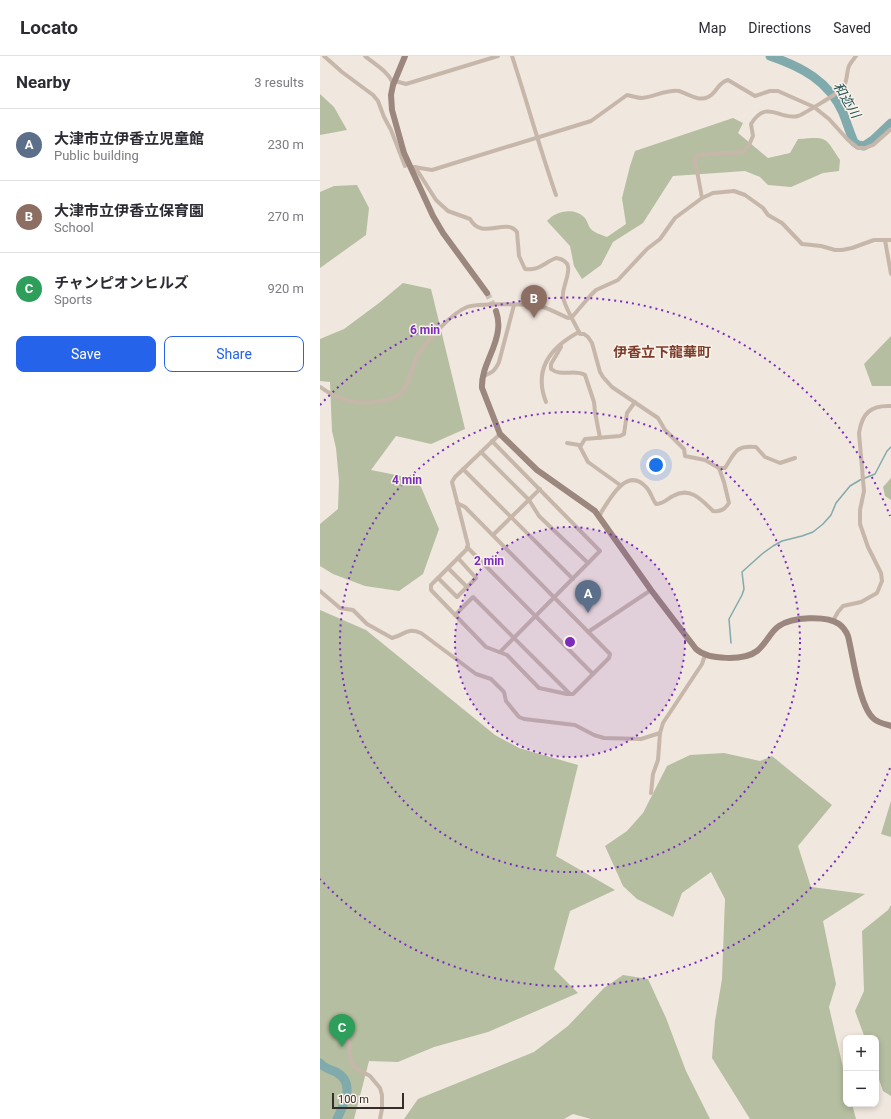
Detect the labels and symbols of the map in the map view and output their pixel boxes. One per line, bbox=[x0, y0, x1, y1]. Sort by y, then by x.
water label: 和迩川 bbox=[831, 79, 864, 122]
pin: B bbox=[521, 285, 547, 318]
text: 6 min bbox=[410, 323, 440, 337]
district label: 伊香立下龍華町 bbox=[613, 344, 711, 360]
your location bbox=[646, 455, 666, 475]
text: 4 min bbox=[392, 473, 422, 487]
text: 2 min bbox=[474, 554, 504, 568]
pin: A bbox=[575, 580, 601, 613]
centre of rings bbox=[563, 635, 577, 649]
pin: C bbox=[329, 1014, 355, 1047]
scale bar bbox=[332, 1091, 404, 1110]

